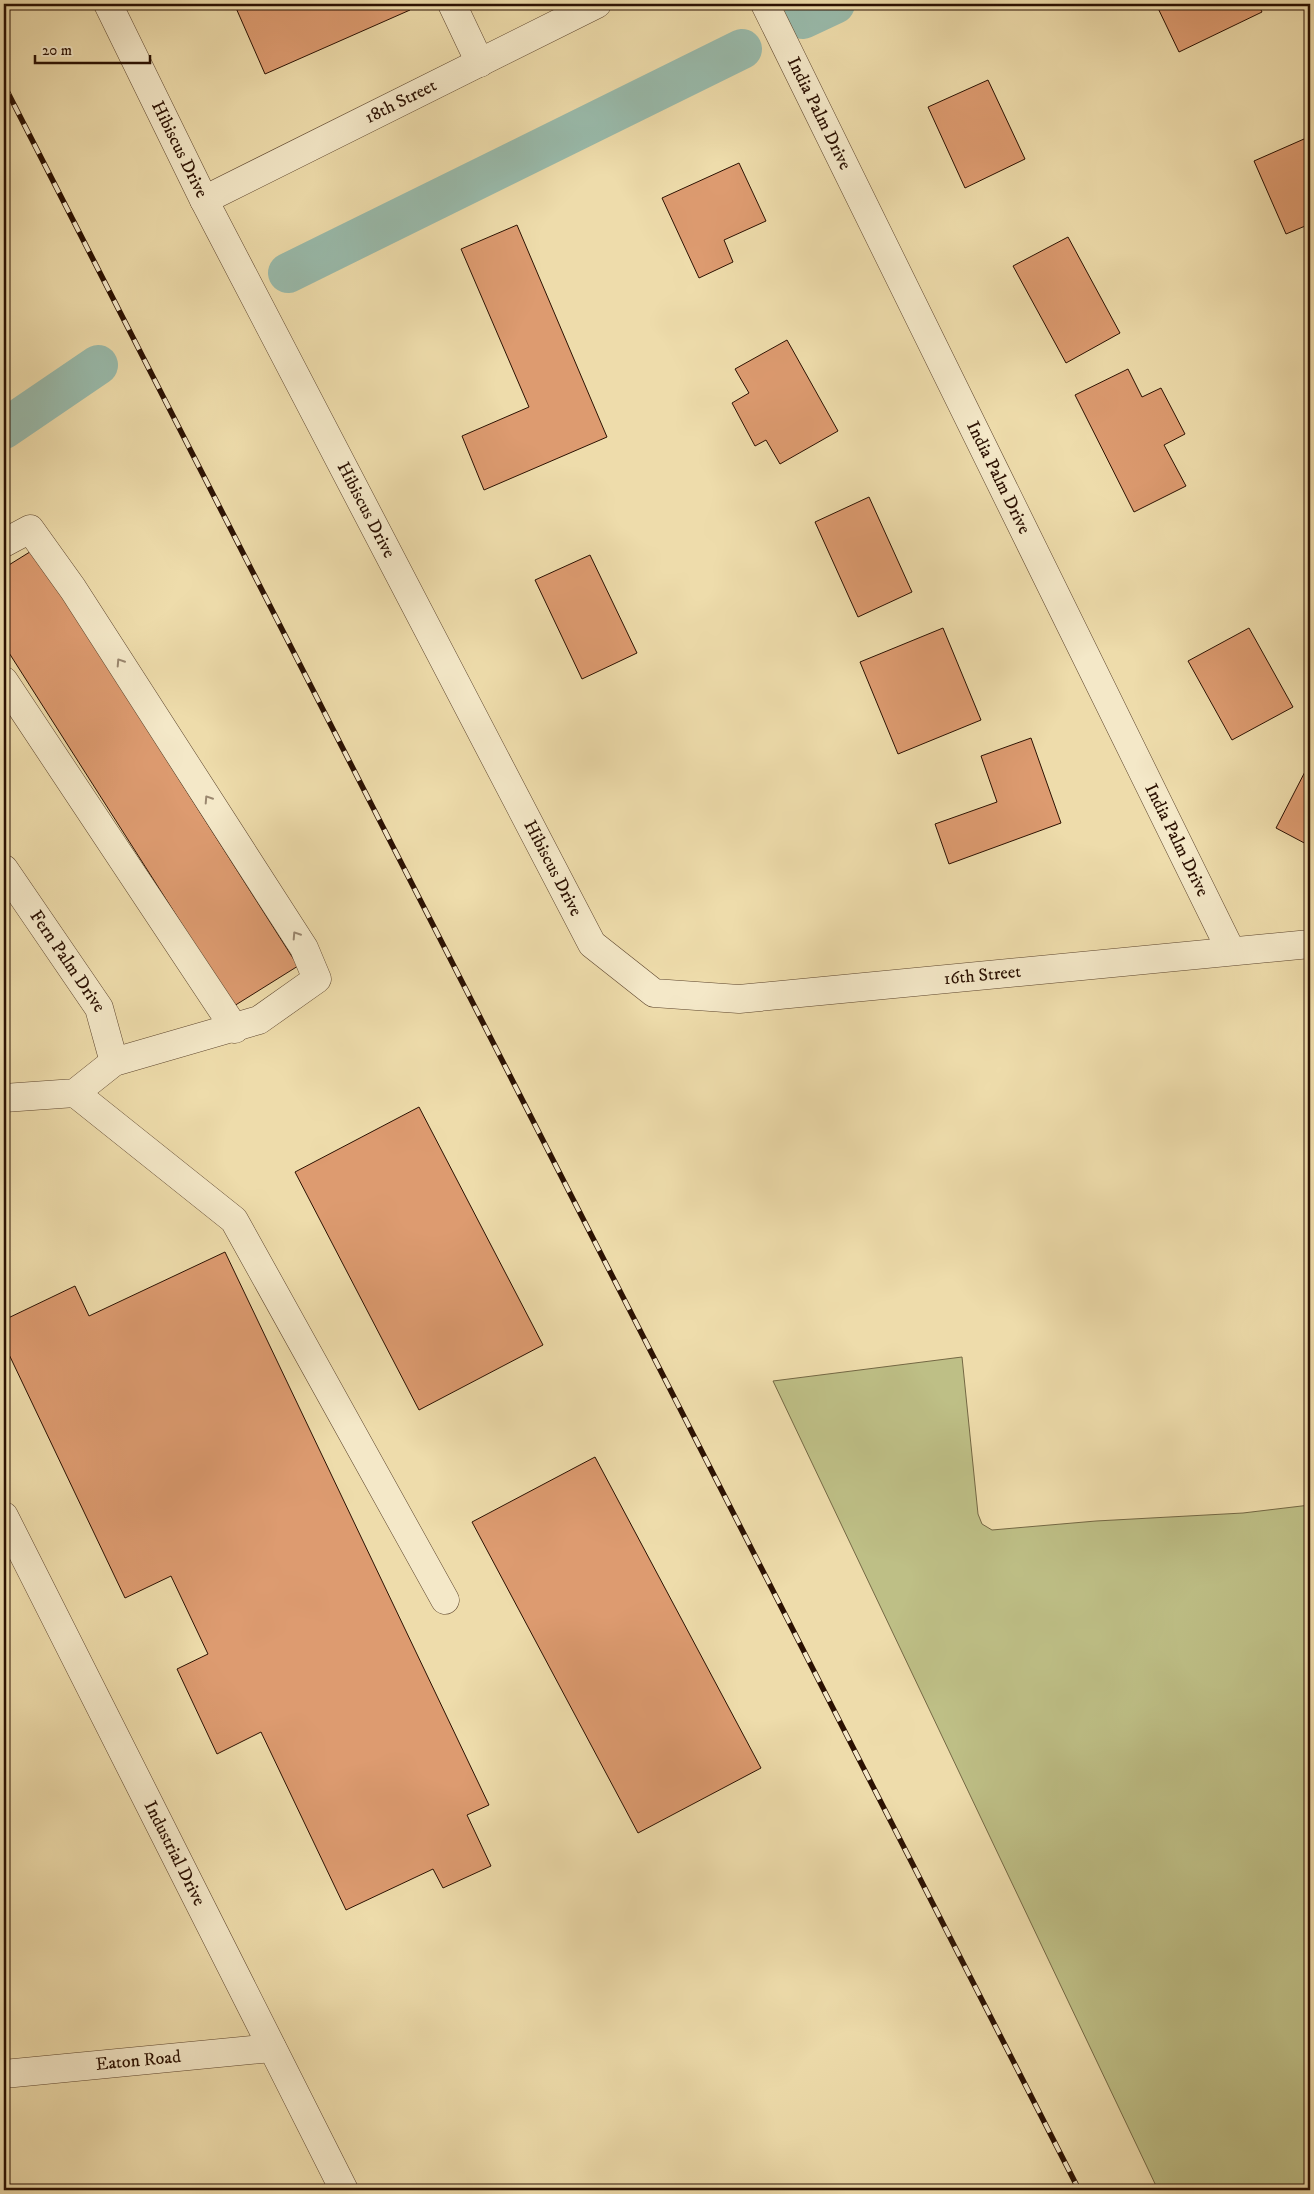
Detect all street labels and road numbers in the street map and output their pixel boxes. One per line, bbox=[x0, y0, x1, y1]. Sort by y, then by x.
street label: India Palm Drive bbox=[782, 53, 856, 173]
street label: 18th Street bbox=[361, 75, 441, 129]
street label: Hibiscus Drive bbox=[146, 97, 212, 202]
street label: India Palm Drive bbox=[961, 418, 1035, 538]
street label: Hibiscus Drive bbox=[332, 458, 400, 562]
street label: India Palm Drive bbox=[1139, 780, 1214, 900]
street label: Hibiscus Drive bbox=[518, 817, 587, 920]
street label: Fern Palm Drive bbox=[25, 906, 110, 1017]
street label: 16th Street bbox=[943, 961, 1022, 990]
street label: Industrial Drive bbox=[139, 1797, 210, 1910]
street label: Eaton Road bbox=[95, 2046, 182, 2076]

